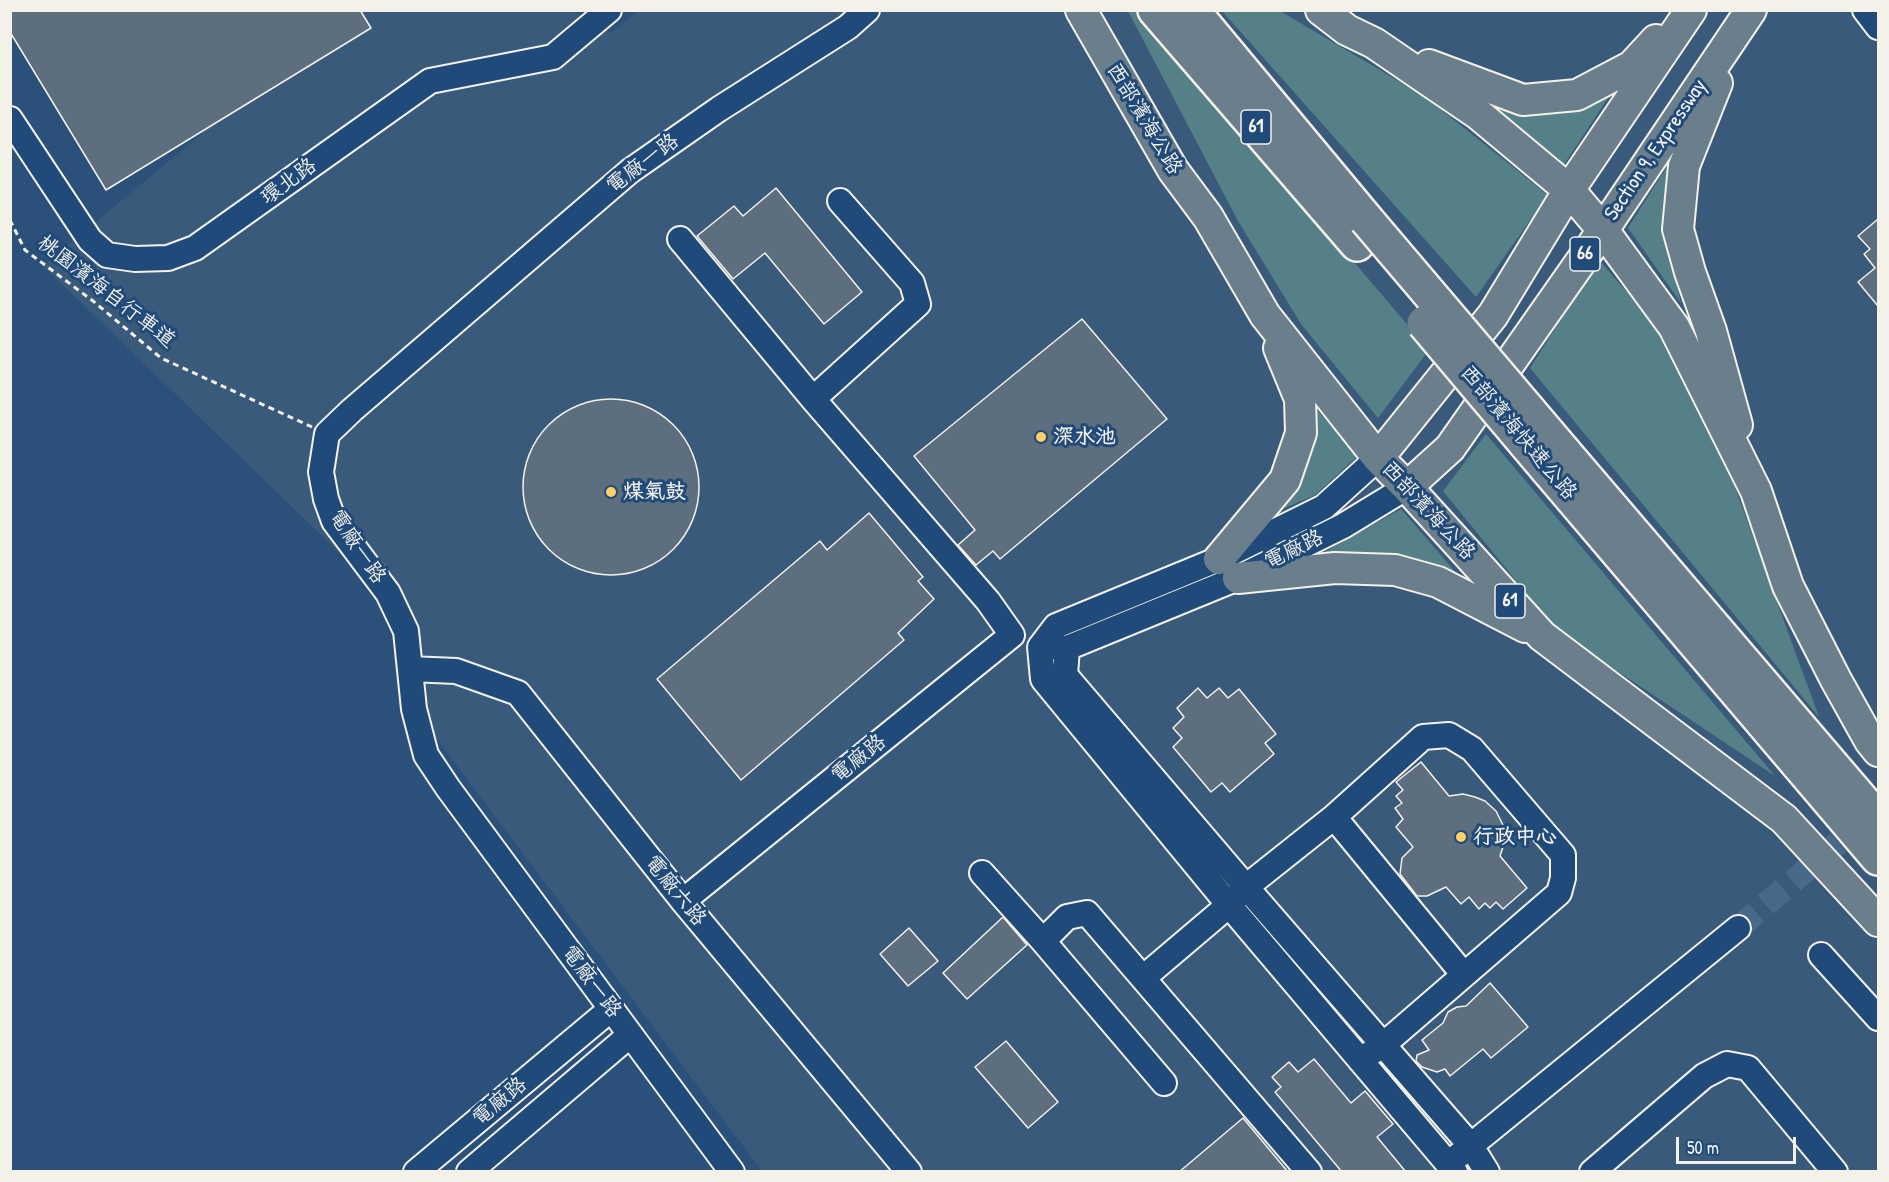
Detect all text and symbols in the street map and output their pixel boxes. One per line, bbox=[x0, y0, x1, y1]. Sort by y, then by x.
street label: 西部濱海公路 bbox=[1101, 59, 1187, 179]
street label: Section 9, Expressway bbox=[1599, 75, 1713, 225]
road number: 61 bbox=[1241, 110, 1271, 144]
street label: 電廠一路 bbox=[602, 129, 684, 199]
street label: 環北路 bbox=[256, 153, 322, 211]
street label: 桃園濱海自行車道 bbox=[32, 230, 180, 354]
road number: 66 bbox=[1570, 237, 1600, 271]
street label: 西部濱海快速公路 bbox=[1454, 361, 1582, 505]
place label: 深水池 bbox=[1053, 424, 1116, 450]
marker: 深水池 bbox=[1034, 430, 1048, 444]
street label: 西部濱海公路 bbox=[1376, 456, 1480, 566]
place label: 煤氣鼓 bbox=[623, 479, 686, 505]
marker: 煤氣鼓 bbox=[604, 485, 618, 499]
street label: 電廠一路 bbox=[323, 505, 391, 589]
street label: 電廠路 bbox=[1260, 525, 1328, 575]
road number: 61 bbox=[1495, 584, 1525, 618]
street label: 電廠路 bbox=[827, 729, 891, 789]
place label: 行政中心 bbox=[1473, 824, 1557, 850]
marker: 行政中心 bbox=[1454, 830, 1468, 844]
street label: 電廠六路 bbox=[639, 850, 711, 932]
street label: 電廠一路 bbox=[556, 941, 626, 1023]
street label: 電廠路 bbox=[468, 1072, 532, 1132]
scale bar bbox=[1679, 1125, 1799, 1163]
text: 50 m bbox=[1687, 1135, 1719, 1160]

